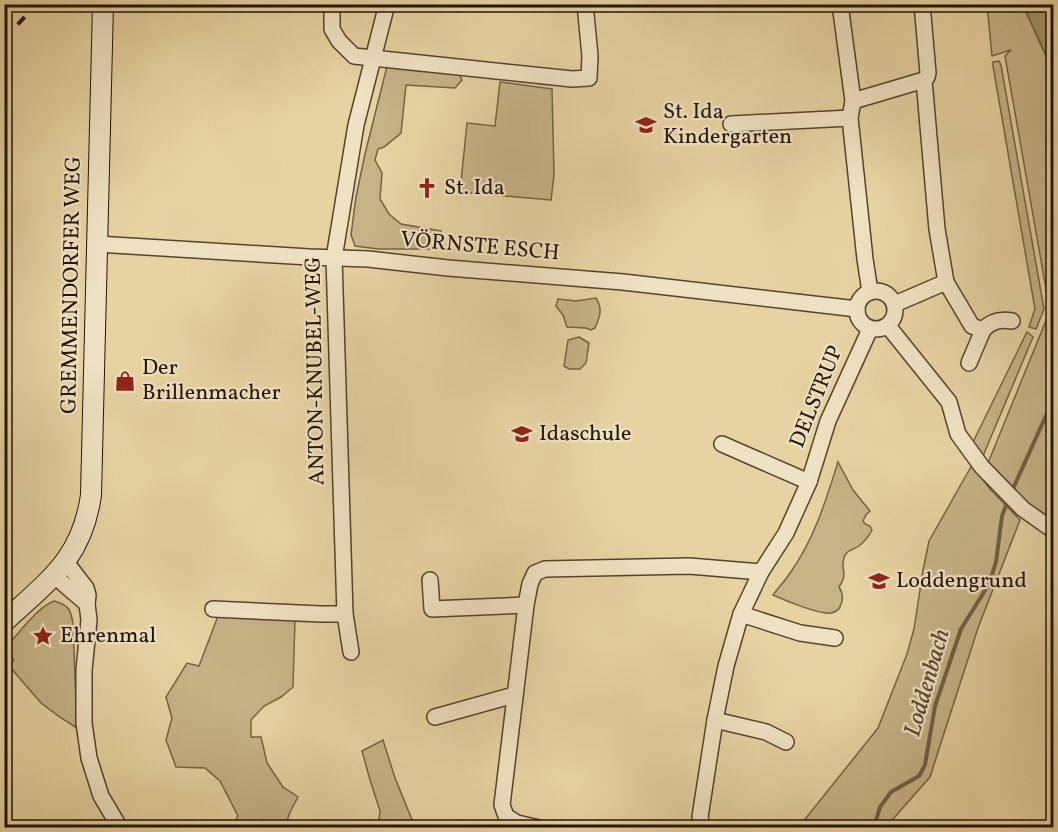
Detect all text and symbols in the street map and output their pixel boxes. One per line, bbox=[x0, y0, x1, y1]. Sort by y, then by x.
place label: St. Ida Kindergarten bbox=[663, 97, 792, 153]
school or university icon: St. Ida Kindergarten bbox=[634, 113, 658, 137]
street label: GREMMENDORFER WEG bbox=[54, 156, 90, 414]
place label: St. Ida bbox=[444, 173, 505, 204]
church icon: St. Ida bbox=[415, 176, 439, 200]
street label: VÖRNSTE ESCH bbox=[399, 225, 561, 269]
street label: ANTON-KNUBEL-WEG bbox=[299, 256, 333, 486]
street label: DELSTRUP bbox=[782, 341, 852, 453]
place label: Der Brillenmacher bbox=[142, 353, 281, 409]
shop icon: Der Brillenmacher bbox=[113, 369, 137, 393]
place label: Idaschule bbox=[539, 419, 631, 450]
school or university icon: Idaschule bbox=[510, 422, 534, 446]
place label: Loddengrund bbox=[896, 566, 1027, 597]
school or university icon: Loddengrund bbox=[867, 569, 891, 593]
place label: Ehrenmal bbox=[60, 621, 156, 652]
place icon: Ehrenmal bbox=[31, 624, 55, 648]
water label: Loddenbach bbox=[896, 625, 960, 741]

